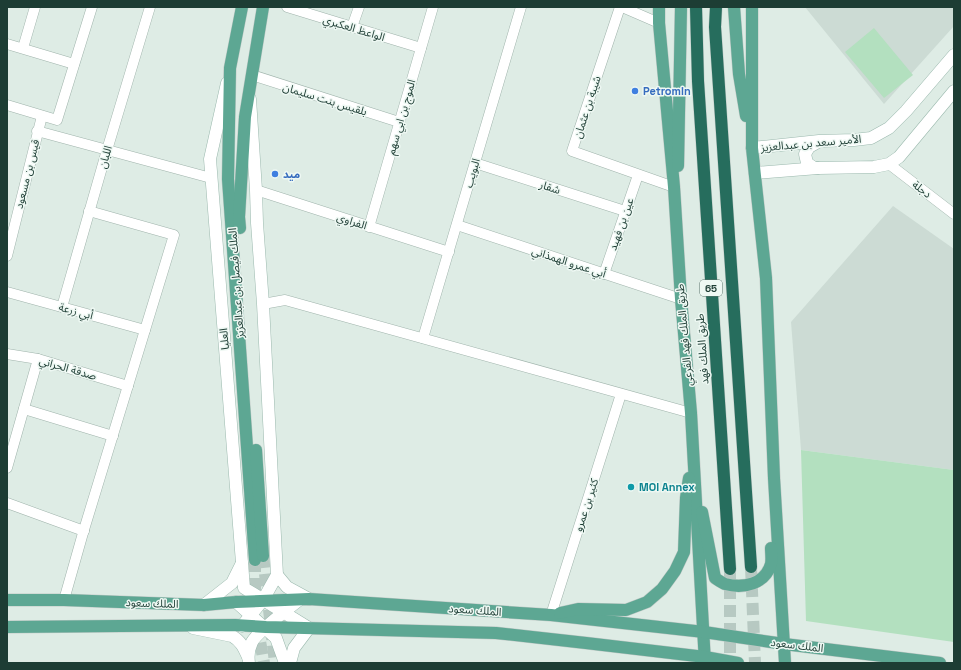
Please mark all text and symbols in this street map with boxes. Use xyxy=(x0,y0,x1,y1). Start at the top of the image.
street label: الواعظ العكبري xyxy=(321,12,387,47)
street label: شيبة بن عثمان xyxy=(570,73,604,140)
street label: الموج بن ابي سهم xyxy=(384,78,421,157)
street label: بلقيس بنت سليمان xyxy=(281,80,369,119)
place label: Petromin xyxy=(643,84,691,98)
marker: Petromin xyxy=(630,86,640,96)
street label: الأمير سعد بن عبدالعزيز xyxy=(759,132,862,155)
street label: قيس بن مسعود xyxy=(12,138,42,210)
street label: اللبان xyxy=(95,144,115,170)
street label: البويب xyxy=(461,157,483,189)
place label: ميد xyxy=(283,167,300,181)
marker: ميد xyxy=(270,169,280,179)
street label: شقار xyxy=(537,177,563,197)
street label: دجلة xyxy=(910,177,934,201)
street label: عين بن فهيد xyxy=(605,195,637,252)
street label: الفراوي xyxy=(334,210,369,235)
street label: الملك فيصل بن عبدالعزيز xyxy=(225,228,247,339)
street label: أبي عمرو الهمذاني xyxy=(529,243,608,283)
road number: 65 xyxy=(700,280,722,296)
street label: طريق الملك فهد الفرعي xyxy=(673,283,698,387)
street label: أبي زرعة xyxy=(57,300,95,325)
street label: طريق الملك فهد xyxy=(693,313,712,385)
street label: العليا xyxy=(216,328,232,350)
street label: صدقة الحراني xyxy=(37,353,98,385)
street label: كثير بن عمرو xyxy=(571,476,601,533)
place label: MOI Annex xyxy=(639,480,695,494)
marker: MOI Annex xyxy=(626,482,636,492)
street label: الملك سعود xyxy=(125,595,179,611)
street label: الملك سعود xyxy=(448,601,502,619)
street label: الملك سعود xyxy=(770,635,824,655)

